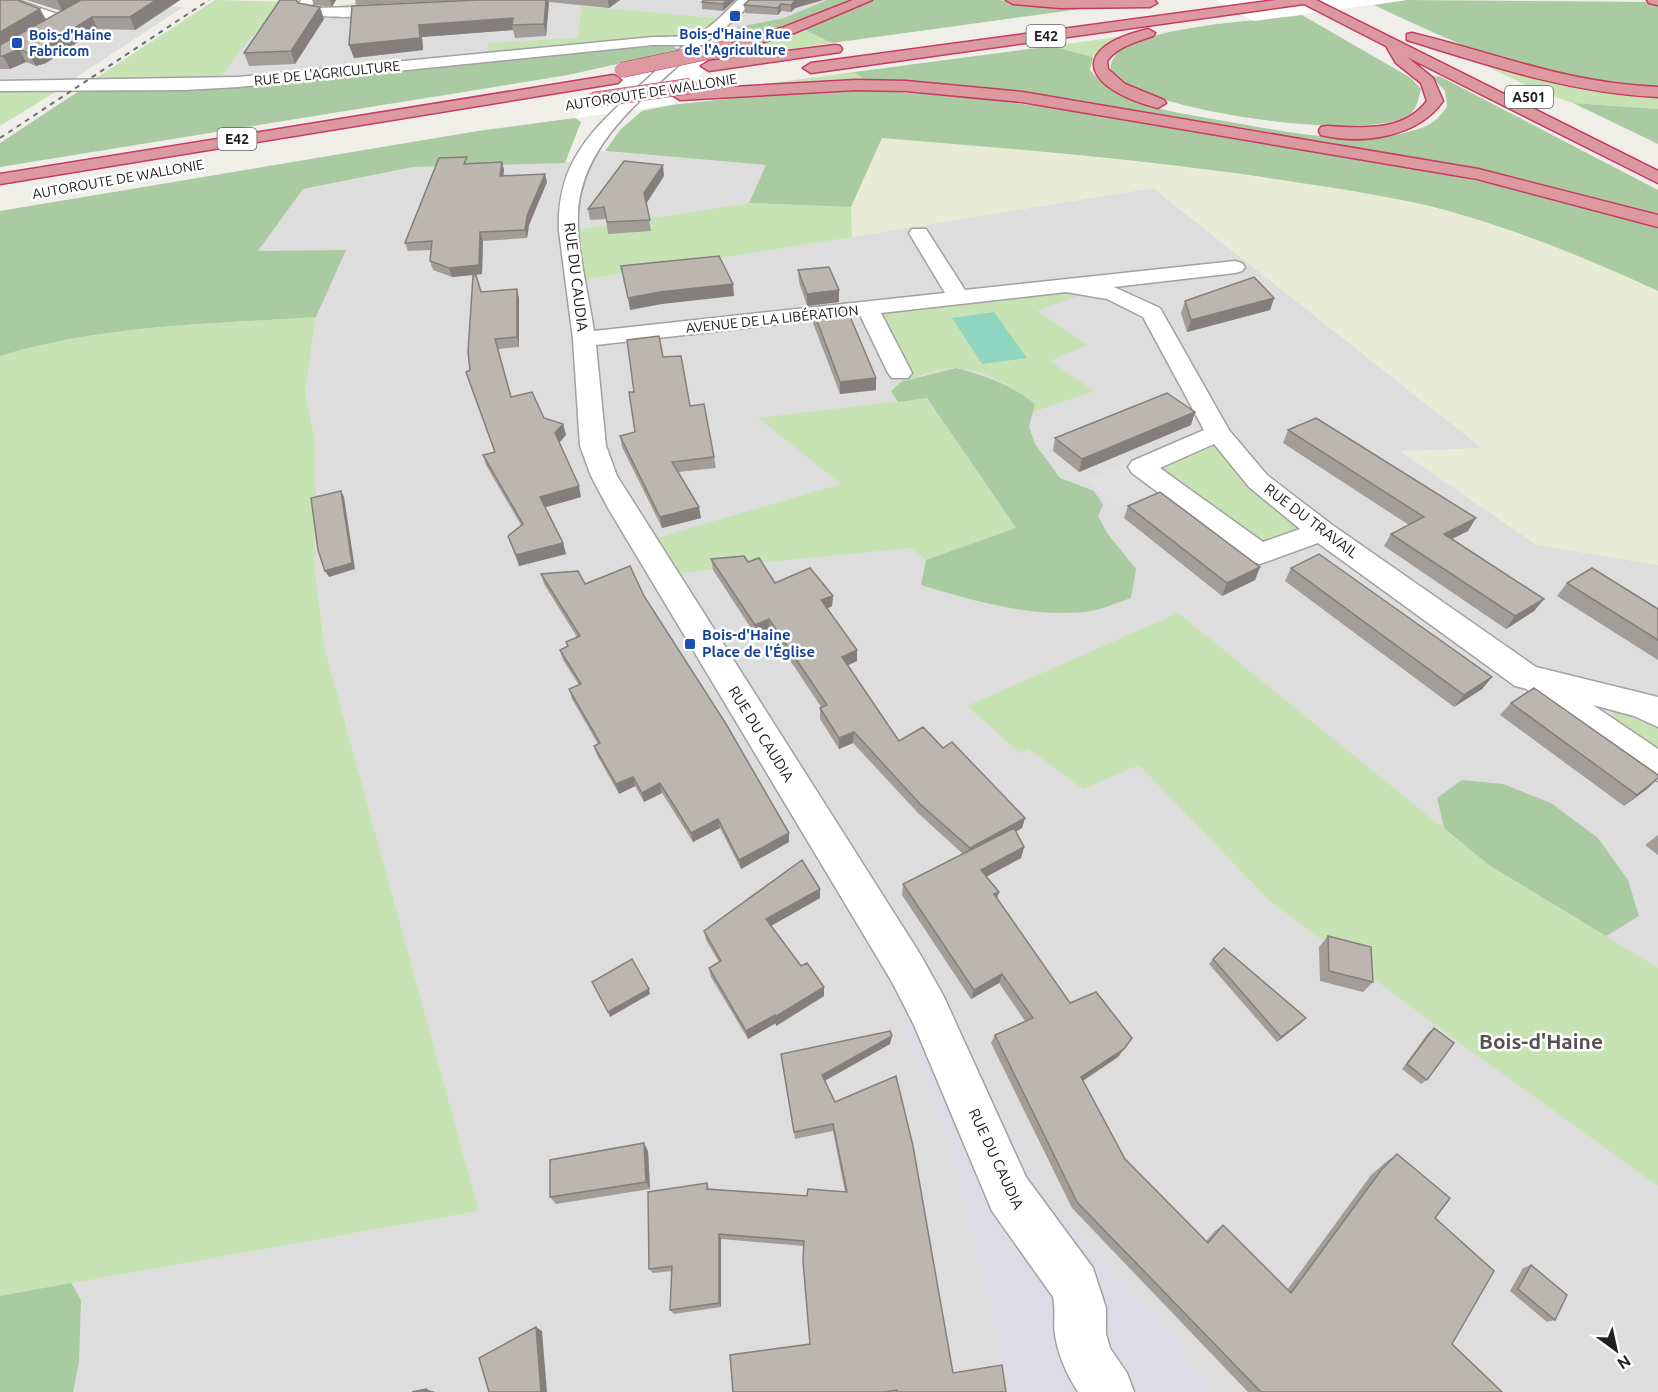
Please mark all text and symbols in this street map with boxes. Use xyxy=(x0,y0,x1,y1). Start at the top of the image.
marker: Bois-d'Haine Rue de l'Agriculture xyxy=(728,9,742,23)
road number: E42 xyxy=(1026,25,1066,47)
place label: Bois-d'Haine Rue de l'Agriculture xyxy=(679,26,791,58)
place label: Bois-d'Haine Fabricom xyxy=(29,27,112,59)
marker: Bois-d'Haine Fabricom xyxy=(10,36,24,50)
street label: RUE DE L'AGRICULTURE xyxy=(253,57,401,89)
street label: AUTOROUTE DE WALLONIE xyxy=(564,70,738,114)
road number: A501 xyxy=(1505,86,1553,108)
road number: E42 xyxy=(218,128,256,150)
street label: AUTOROUTE DE WALLONIE xyxy=(31,156,205,202)
street label: RUE DU CAUDIA xyxy=(561,222,592,333)
street label: AVENUE DE LA LIBÉRATION xyxy=(685,301,859,336)
street label: RUE DU TRAVAIL xyxy=(1261,480,1362,562)
place label: Bois-d'Haine Place de l'Église xyxy=(702,626,815,660)
marker: Bois-d'Haine Place de l'Église xyxy=(683,637,697,651)
street label: RUE DU CAUDIA xyxy=(725,683,798,785)
district label: Bois-d'Haine xyxy=(1479,1029,1603,1053)
street label: RUE DU CAUDIA xyxy=(966,1106,1027,1212)
north arrow xyxy=(1586,1320,1646,1380)
text: N xyxy=(1614,1352,1634,1373)

